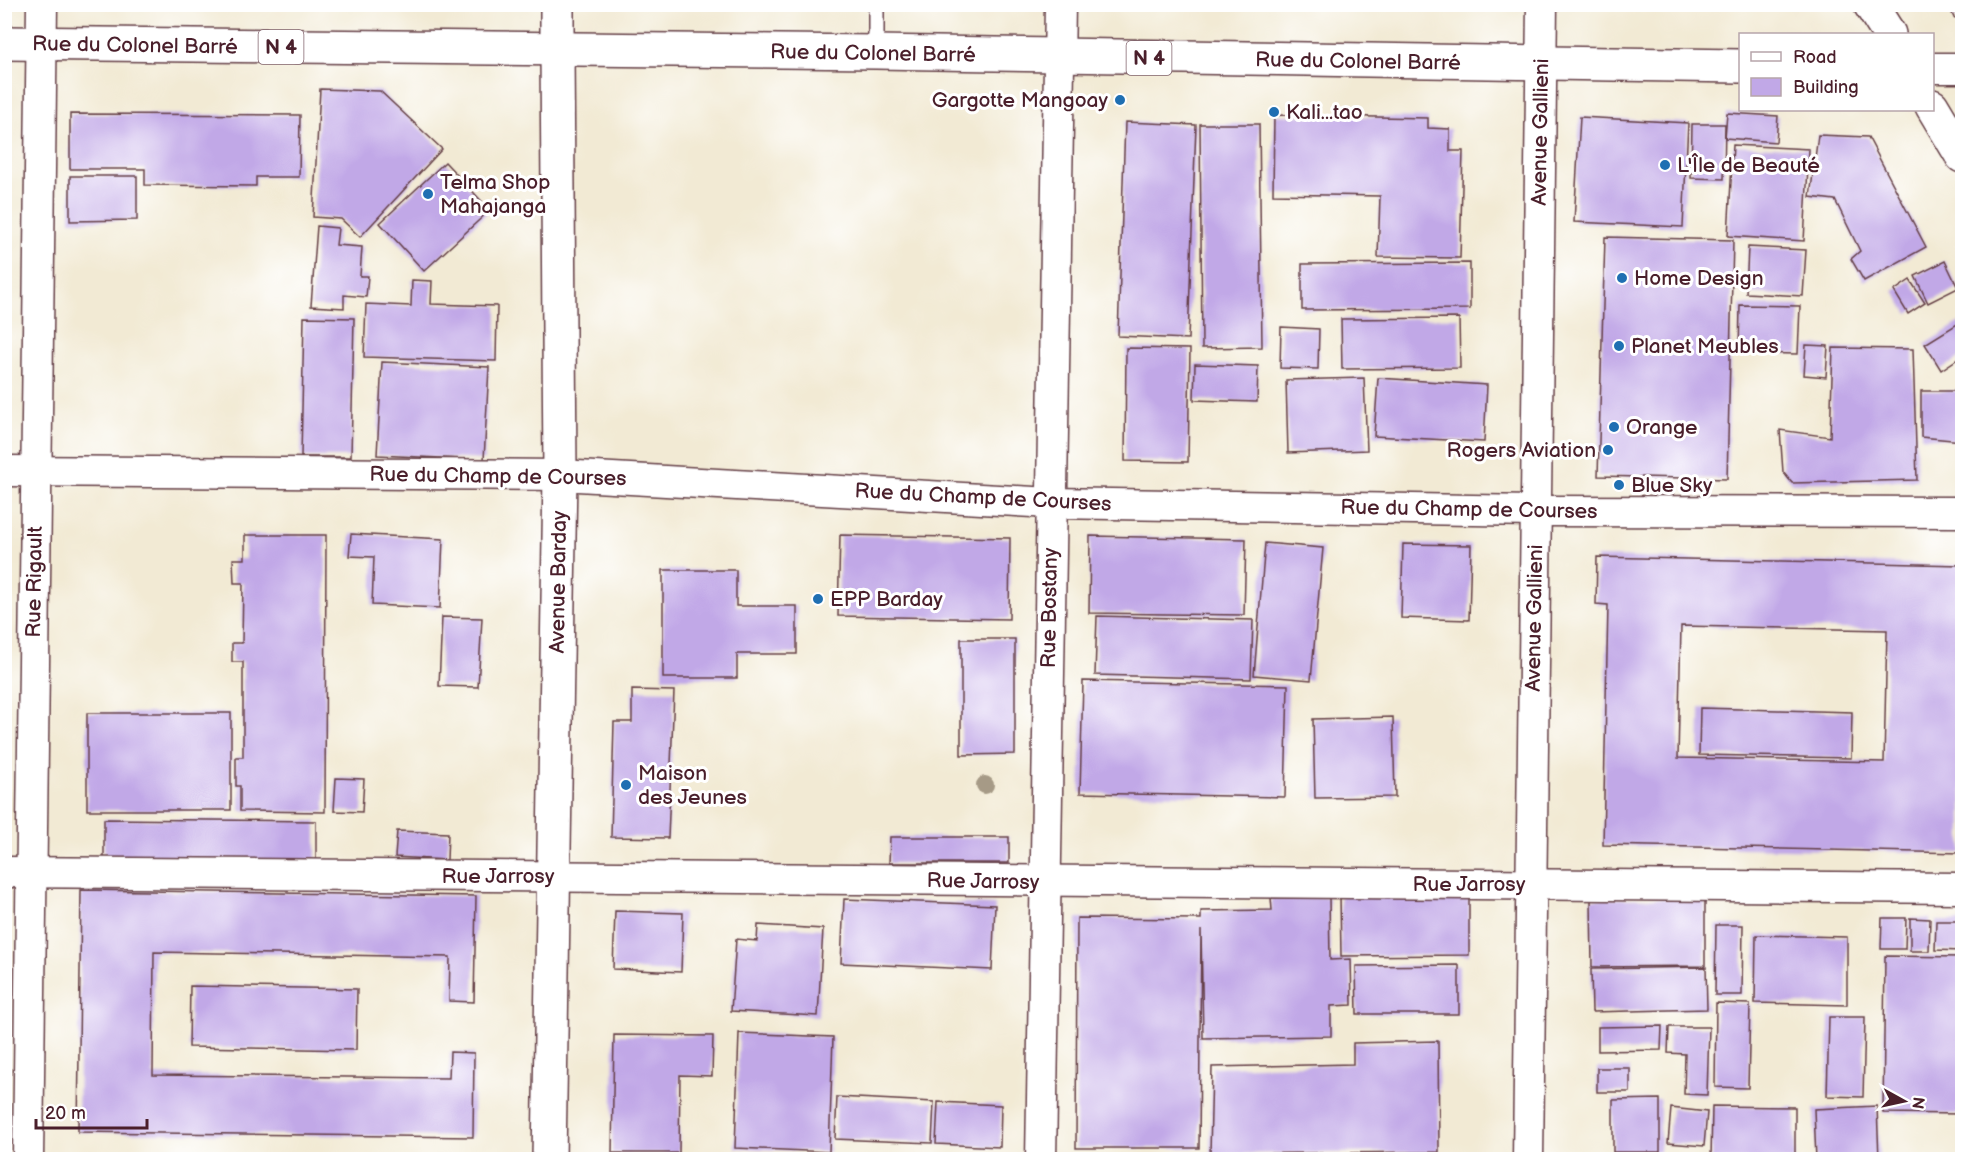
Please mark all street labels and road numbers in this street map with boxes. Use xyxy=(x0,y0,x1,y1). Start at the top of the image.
road number: N 4 xyxy=(258,30,304,64)
street label: Rue du Colonel Barré xyxy=(32,31,238,60)
street label: Rue du Colonel Barré xyxy=(770,39,976,68)
road number: N 4 xyxy=(1126,41,1172,75)
street label: Rue du Colonel Barré xyxy=(1255,47,1461,76)
street label: Avenue Gallieni xyxy=(1527,58,1554,206)
street label: Rue du Champ de Courses xyxy=(369,462,627,491)
street label: Rue du Champ de Courses xyxy=(854,478,1112,517)
street label: Rue du Champ de Courses xyxy=(1340,495,1598,524)
street label: Avenue Barday xyxy=(545,510,572,654)
street label: Rue Rigault xyxy=(21,526,48,638)
street label: Avenue Gallieni xyxy=(1521,544,1548,692)
street label: Rue Bostany xyxy=(1036,547,1063,668)
street label: Rue Jarrosy xyxy=(442,864,555,889)
street label: Rue Jarrosy xyxy=(926,868,1040,895)
street label: Rue Jarrosy xyxy=(1413,872,1526,897)

